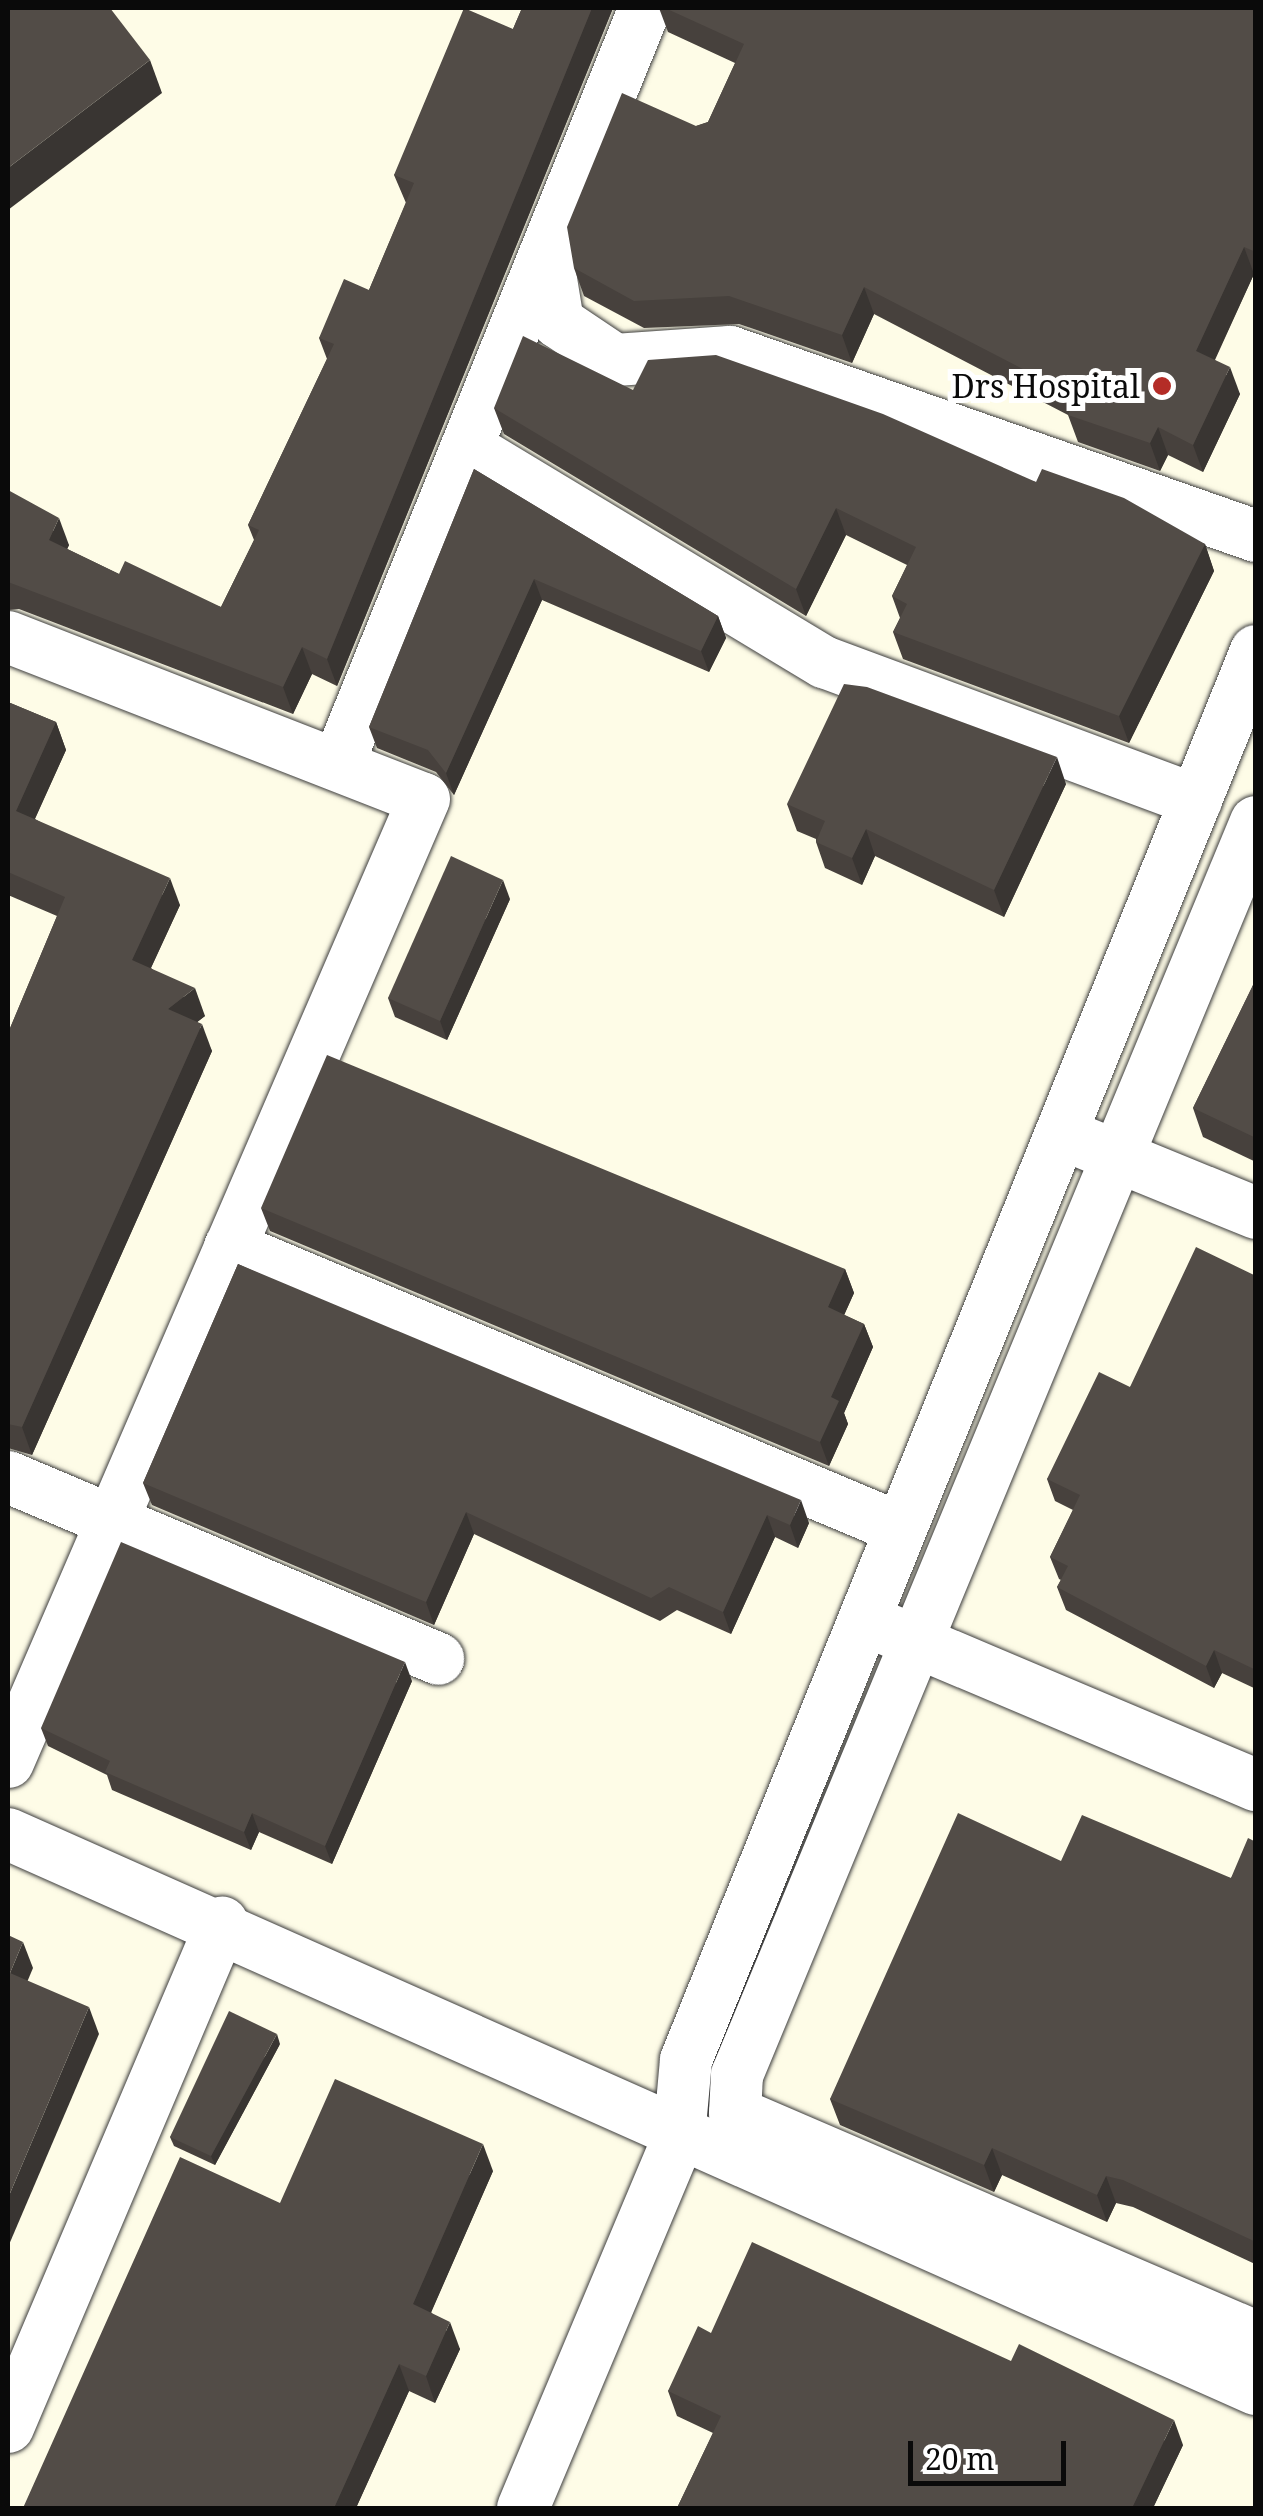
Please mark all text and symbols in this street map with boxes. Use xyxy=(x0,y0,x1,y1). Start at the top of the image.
place label: Drs Hospital xyxy=(952,367,1140,405)
marker: Drs Hospital xyxy=(1149,373,1175,399)
scale bar xyxy=(913,2421,1070,2483)
text: 20 m xyxy=(925,2438,995,2479)

